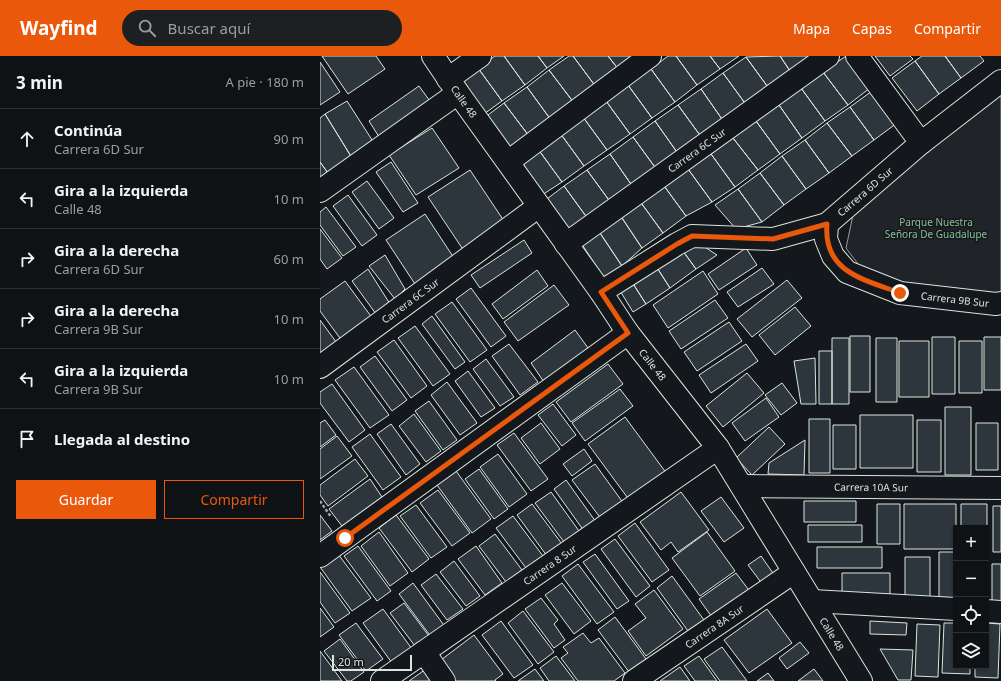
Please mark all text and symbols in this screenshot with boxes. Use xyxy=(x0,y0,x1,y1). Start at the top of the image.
search box xyxy=(122,10,402,46)
text: Wayfind xyxy=(20,15,98,41)
icon: search xyxy=(136,17,158,39)
text: Buscar aquí xyxy=(168,18,250,38)
text: Mapa xyxy=(793,19,830,38)
text: Capas xyxy=(852,19,892,38)
text: Compartir xyxy=(914,19,981,38)
text: 3 min xyxy=(16,71,63,94)
text: A pie · 180 m xyxy=(226,73,304,91)
street label: Calle 48 xyxy=(448,82,481,121)
text: Continúa xyxy=(54,120,122,140)
street label: Carrera 6C Sur xyxy=(665,125,729,176)
icon: ahead xyxy=(16,128,38,150)
text: 90 m xyxy=(274,130,304,148)
text: Carrera 6D Sur xyxy=(54,140,144,158)
street label: Carrera 6D Sur xyxy=(834,163,896,219)
text: Gira a la izquierda xyxy=(54,180,188,200)
icon: left xyxy=(16,188,38,210)
text: 10 m xyxy=(274,190,304,208)
text: Calle 48 xyxy=(54,200,102,218)
park label: Parque Nuestra Señora De Guadalupe xyxy=(885,215,988,241)
text: Gira a la derecha xyxy=(54,240,179,260)
icon: right xyxy=(16,248,38,270)
text: 60 m xyxy=(274,250,304,268)
text: Carrera 6D Sur xyxy=(54,260,144,278)
street label: Carrera 6C Sur xyxy=(379,275,442,327)
route end xyxy=(891,284,909,302)
street label: Carrera 9B Sur xyxy=(920,288,990,310)
text: Gira a la derecha xyxy=(54,300,179,320)
icon: right xyxy=(16,308,38,330)
text: 10 m xyxy=(274,310,304,328)
text: Carrera 9B Sur xyxy=(54,320,143,338)
street label: Calle 48 xyxy=(636,346,670,384)
text: Gira a la izquierda xyxy=(54,360,188,380)
icon: left xyxy=(16,368,38,390)
text: 10 m xyxy=(274,370,304,388)
text: Carrera 9B Sur xyxy=(54,380,143,398)
icon: arrive xyxy=(16,428,38,450)
text: Llegada al destino xyxy=(54,429,190,449)
button: Guardar xyxy=(16,480,156,519)
button: Compartir xyxy=(164,480,304,519)
street label: Carrera 10A Sur xyxy=(834,480,908,494)
map controls xyxy=(953,525,989,669)
button: + xyxy=(953,525,989,561)
route start xyxy=(336,529,354,547)
street label: Carrera 8 Sur xyxy=(520,541,579,588)
button: − xyxy=(953,561,989,597)
button: locate xyxy=(953,597,989,633)
street label: Carrera 8A Sur xyxy=(682,601,746,651)
street label: Calle 48 xyxy=(817,615,848,654)
button: layers xyxy=(953,633,989,669)
scale bar xyxy=(332,653,412,672)
text: 20 m xyxy=(338,654,364,669)

